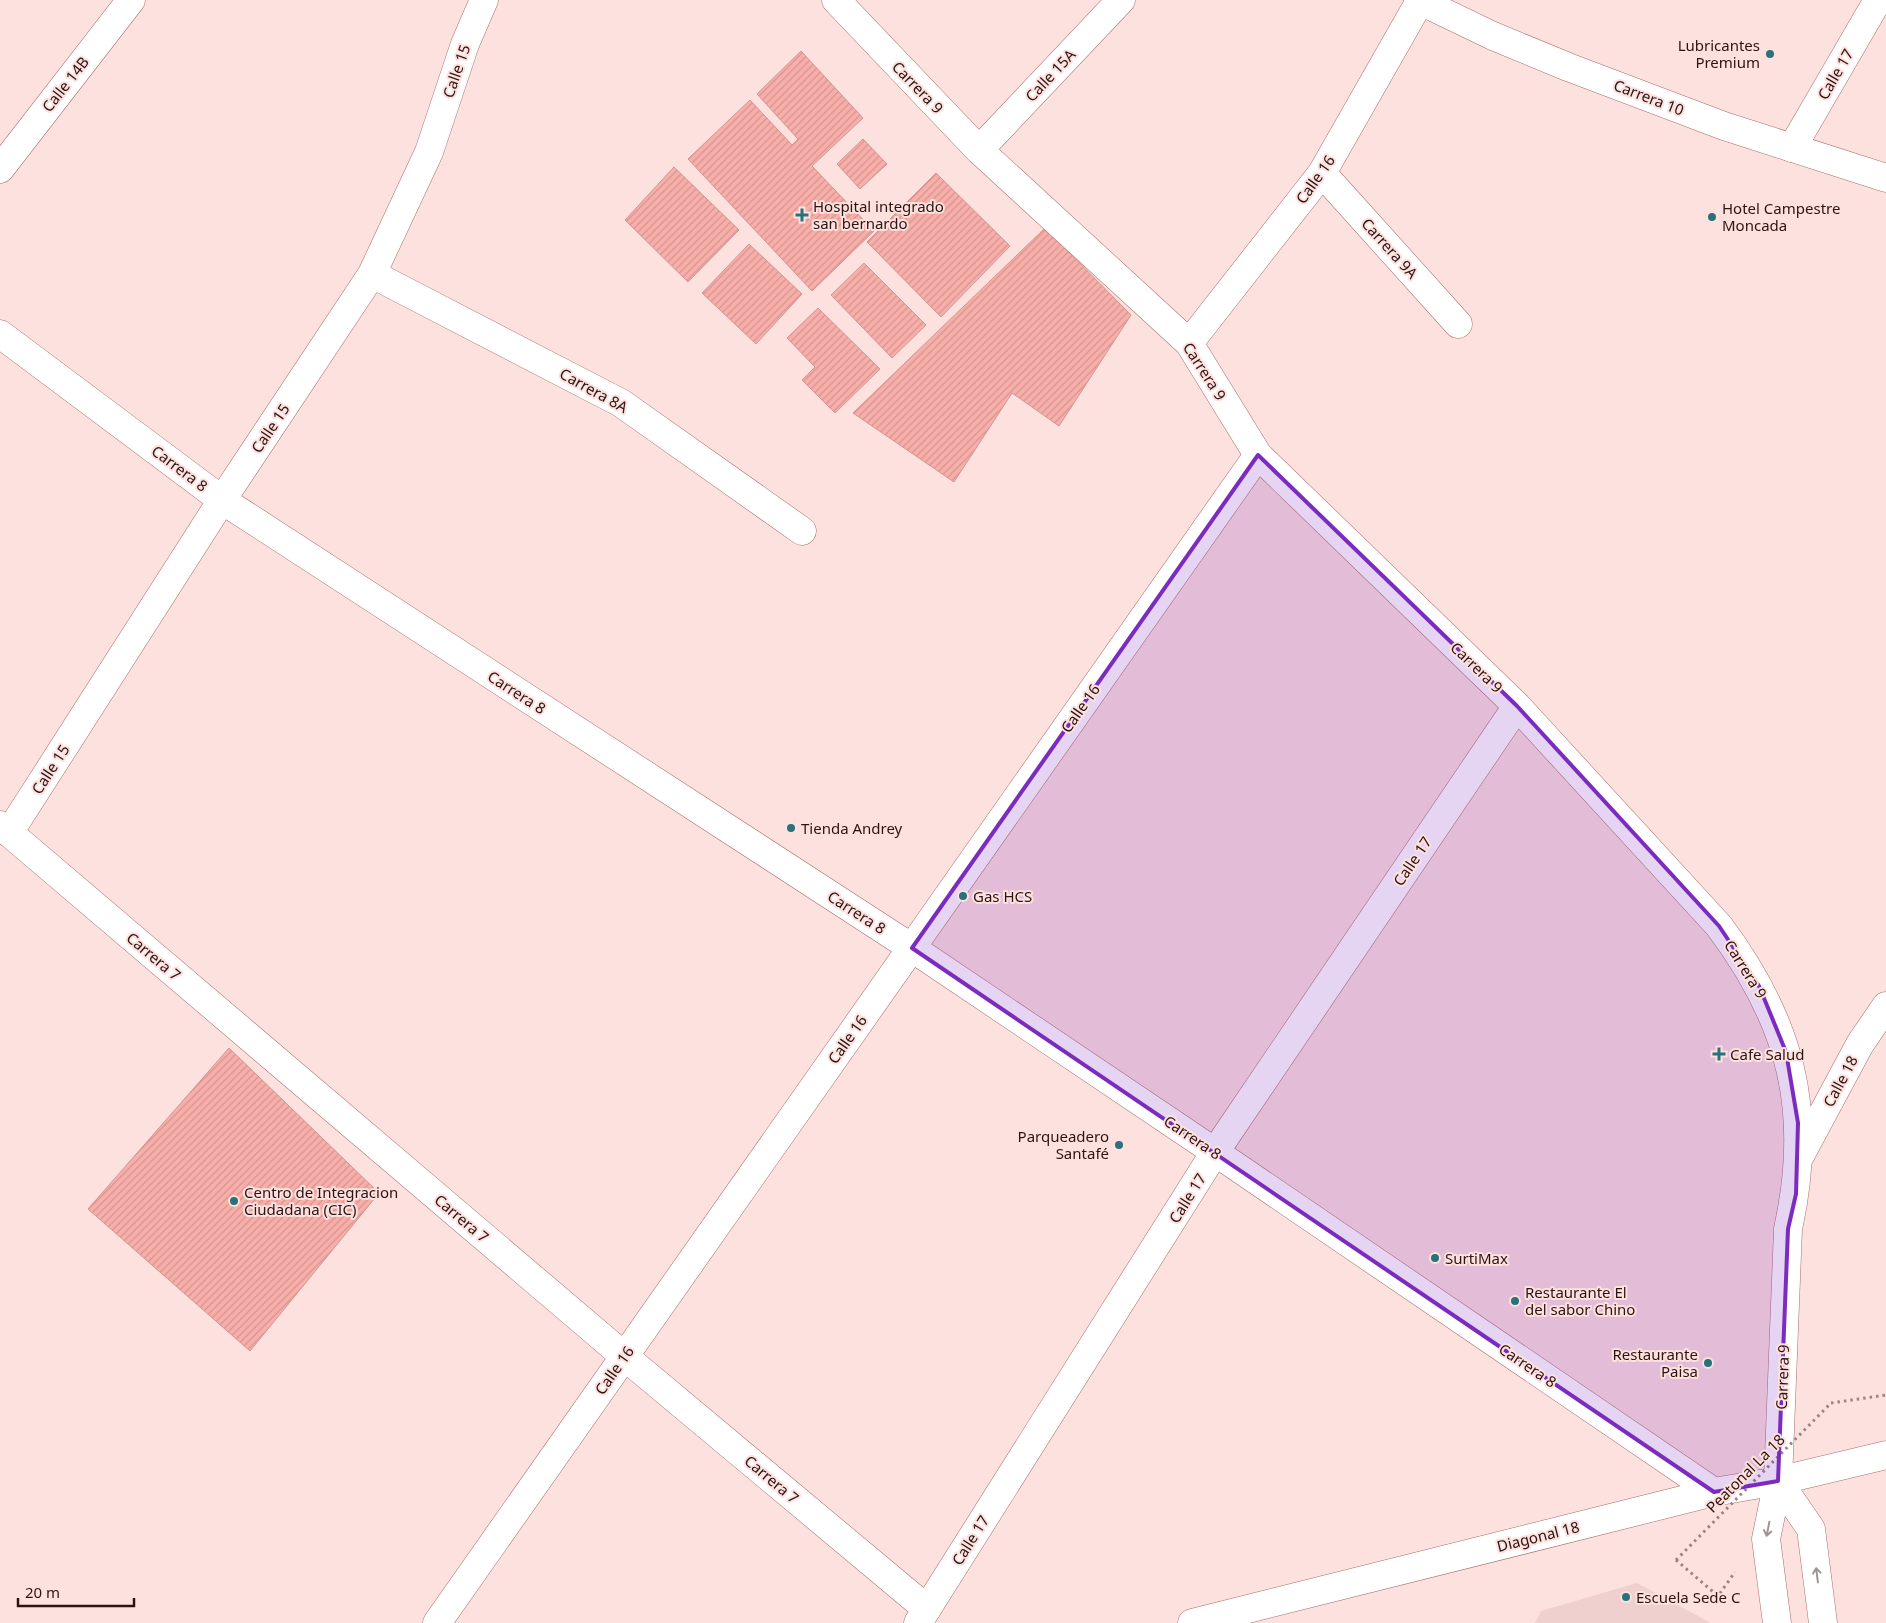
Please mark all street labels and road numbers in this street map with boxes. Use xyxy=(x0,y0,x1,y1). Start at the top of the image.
street label: Calle 15 xyxy=(438,42,474,100)
street label: Calle 15A xyxy=(1021,44,1080,105)
street label: Calle 17 xyxy=(1813,45,1857,103)
street label: Calle 14B xyxy=(37,52,93,116)
street label: Carrera 9 xyxy=(888,57,948,117)
street label: Carrera 10 xyxy=(1611,74,1687,120)
street label: Calle 16 xyxy=(1291,151,1339,207)
street label: Carrera 9A xyxy=(1358,214,1423,283)
street label: Carrera 9 xyxy=(1179,338,1231,404)
street label: Carrera 8A xyxy=(556,363,632,417)
street label: Calle 15 xyxy=(246,400,294,456)
street label: Carrera 8 xyxy=(148,440,212,496)
street label: Carrera 9 xyxy=(1447,637,1507,697)
street label: Carrera 8 xyxy=(484,666,550,718)
street label: Calle 16 xyxy=(1056,680,1104,736)
street label: Calle 15 xyxy=(27,740,73,798)
street label: Calle 17 xyxy=(1388,833,1436,889)
street label: Carrera 8 xyxy=(824,886,890,938)
street label: Carrera 7 xyxy=(123,927,185,985)
street label: Carrera 9 xyxy=(1720,936,1772,1002)
street label: Calle 16 xyxy=(823,1011,871,1067)
street label: Calle 18 xyxy=(1818,1052,1862,1110)
street label: Carrera 8 xyxy=(1160,1110,1226,1164)
street label: Calle 17 xyxy=(1164,1169,1210,1227)
street label: Carrera 7 xyxy=(431,1189,493,1247)
street label: Carrera 8 xyxy=(1495,1338,1561,1392)
street label: Calle 16 xyxy=(590,1342,638,1398)
street label: Carrera 9 xyxy=(1771,1344,1793,1410)
street label: Peatonal La 18 xyxy=(1701,1429,1789,1517)
street label: Carrera 7 xyxy=(741,1450,803,1508)
street label: Calle 17 xyxy=(947,1511,993,1569)
street label: Diagonal 18 xyxy=(1495,1516,1581,1556)

